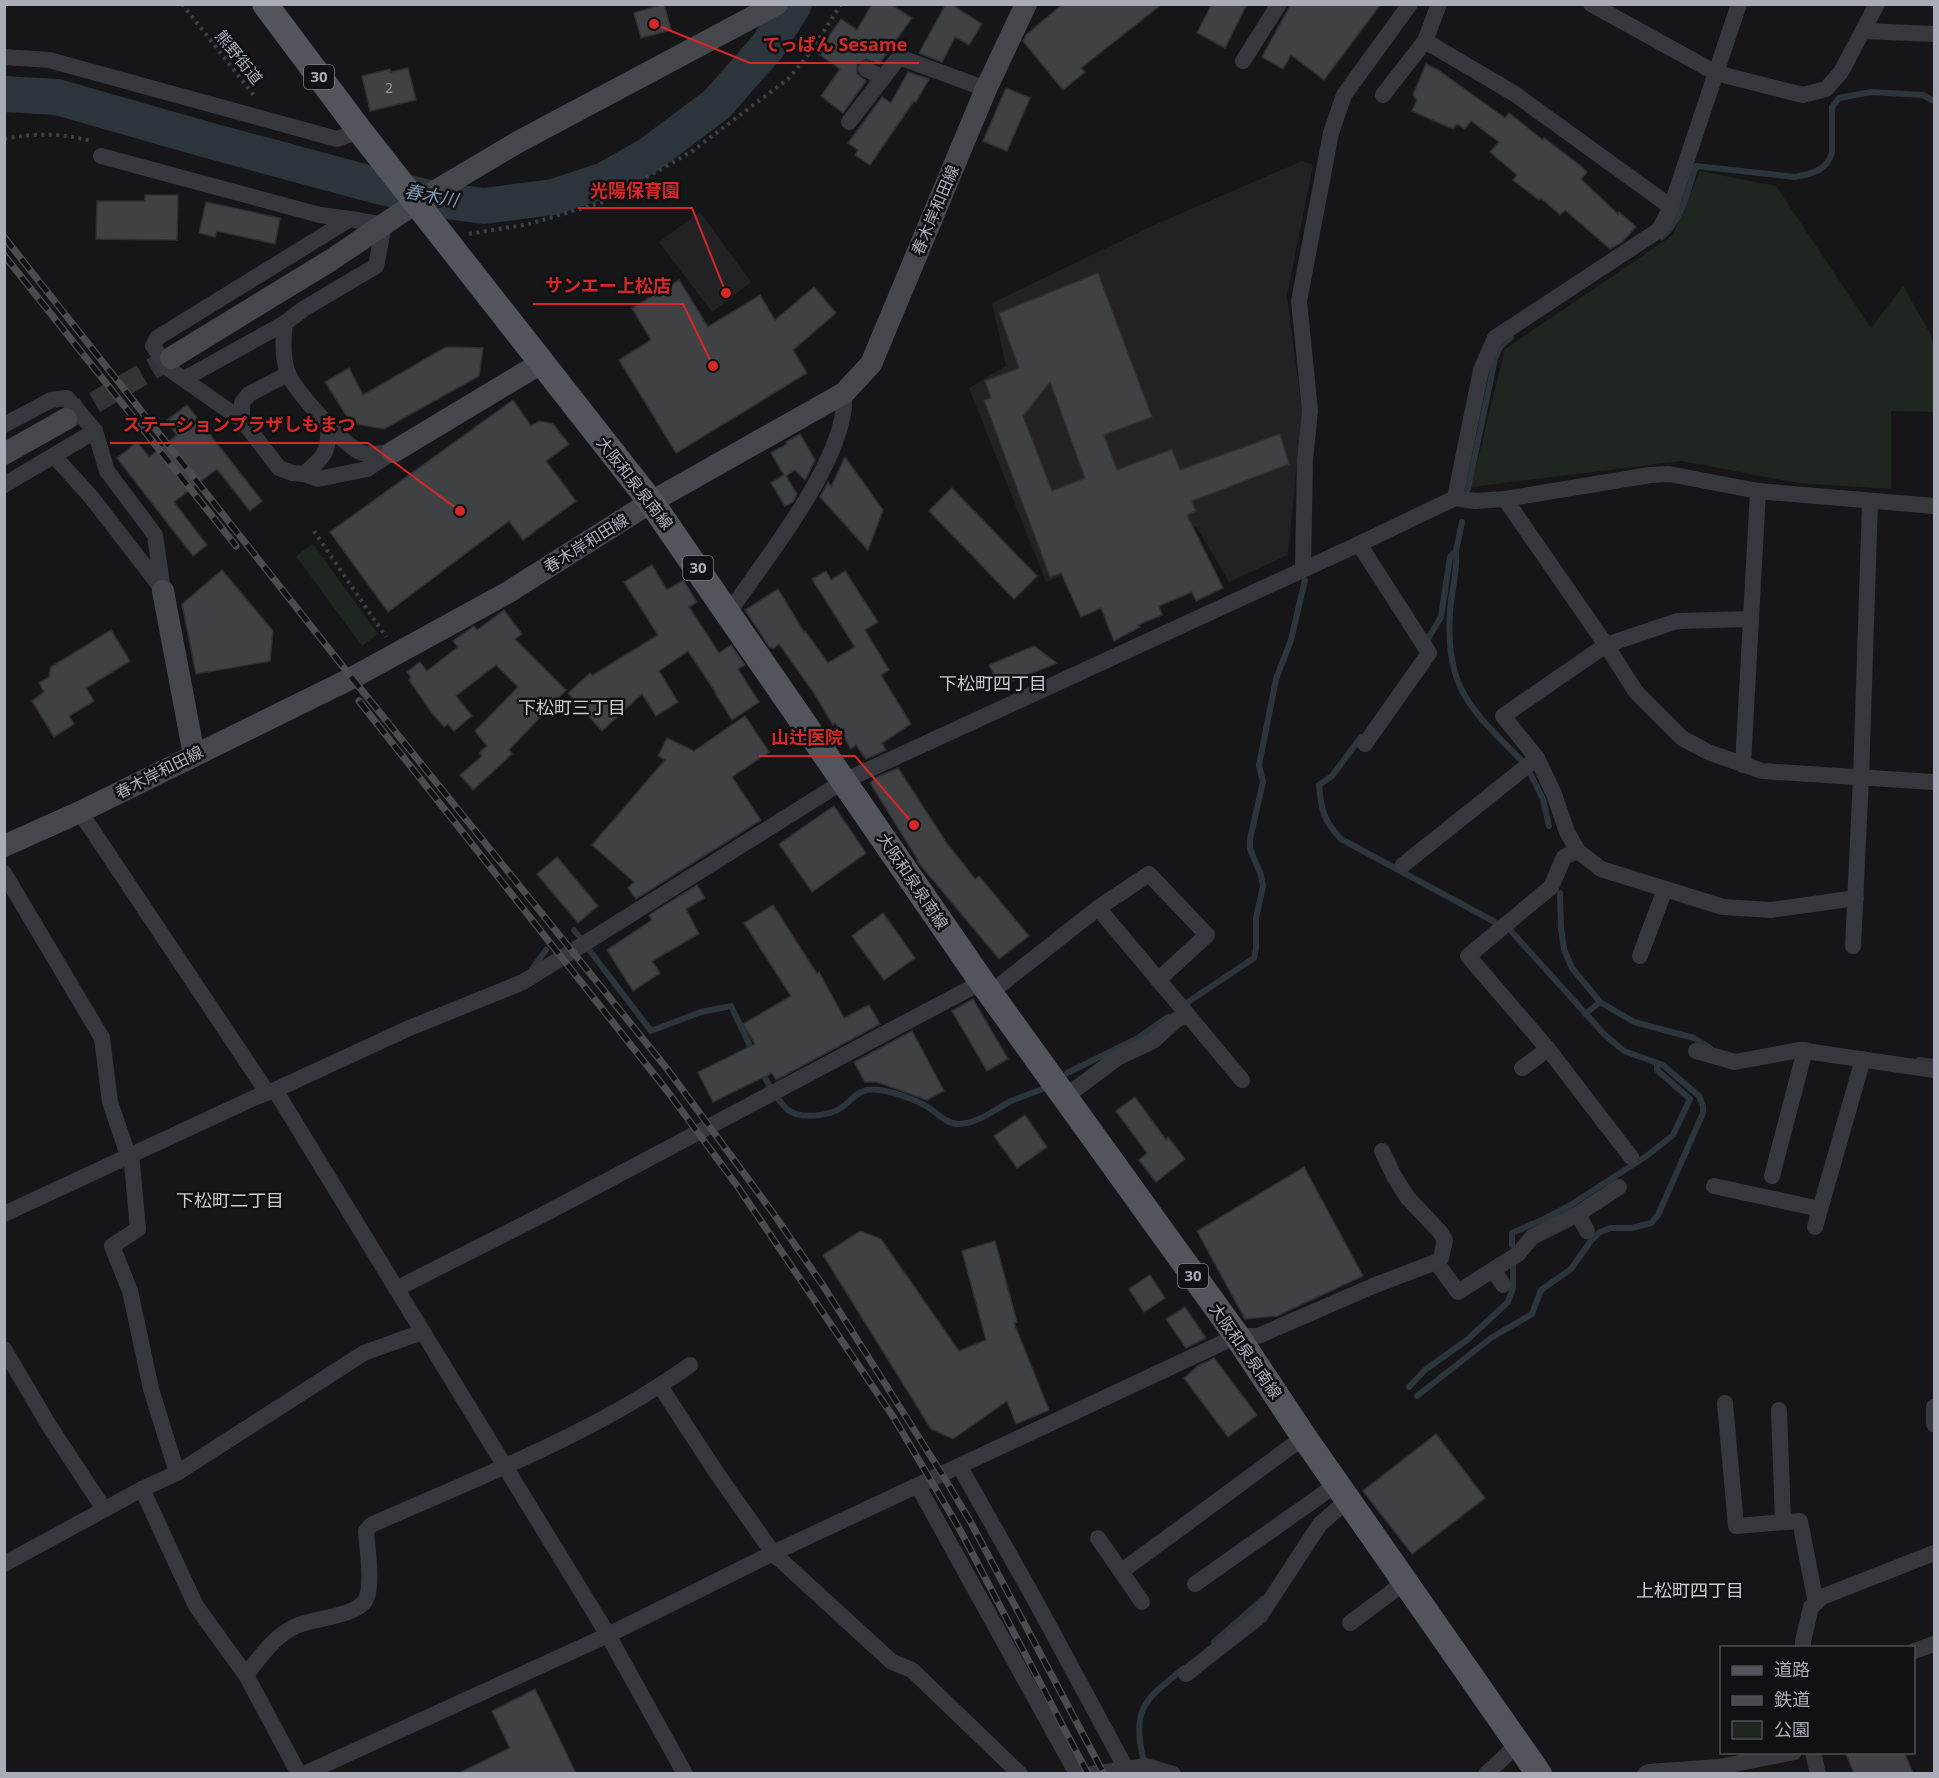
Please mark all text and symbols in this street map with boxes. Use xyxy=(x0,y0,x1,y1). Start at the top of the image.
street label: 熊野街道 xyxy=(210,25,268,89)
callout: てっぱん Sesame xyxy=(750,27,919,63)
text: てっぱん Sesame xyxy=(763,32,907,56)
road number: 30 xyxy=(304,65,334,89)
house number: 2 xyxy=(385,78,393,97)
street label: 春木岸和田線 xyxy=(906,162,964,258)
callout: 光陽保育園 xyxy=(578,172,692,208)
water label: 春木川 xyxy=(402,178,462,212)
text: 光陽保育園 xyxy=(590,178,680,202)
callout: サンエー上松店 xyxy=(533,268,683,304)
text: サンエー上松店 xyxy=(545,273,671,297)
callout: ステーションプラザしもまつ xyxy=(110,407,368,443)
text: ステーションプラザしもまつ xyxy=(122,412,356,436)
street label: 大阪和泉泉南線 xyxy=(592,432,678,534)
street label: 春木岸和田線 xyxy=(539,508,633,578)
road number: 30 xyxy=(683,556,713,580)
district label: 下松町四丁目 xyxy=(939,671,1047,695)
district label: 下松町三丁目 xyxy=(518,695,626,719)
callout: 山辻医院 xyxy=(759,720,855,756)
text: 山辻医院 xyxy=(771,725,843,749)
street label: 春木岸和田線 xyxy=(111,740,207,804)
street label: 大阪和泉泉南線 xyxy=(873,828,953,934)
district label: 下松町二丁目 xyxy=(176,1188,284,1212)
road number: 30 xyxy=(1178,1264,1208,1288)
street label: 大阪和泉泉南線 xyxy=(1205,1299,1287,1403)
district label: 上松町四丁目 xyxy=(1636,1578,1744,1602)
legend xyxy=(1720,1646,1915,1754)
text: 道路 xyxy=(1774,1657,1810,1681)
text: 鉄道 xyxy=(1774,1687,1810,1711)
text: 公園 xyxy=(1774,1717,1810,1741)

